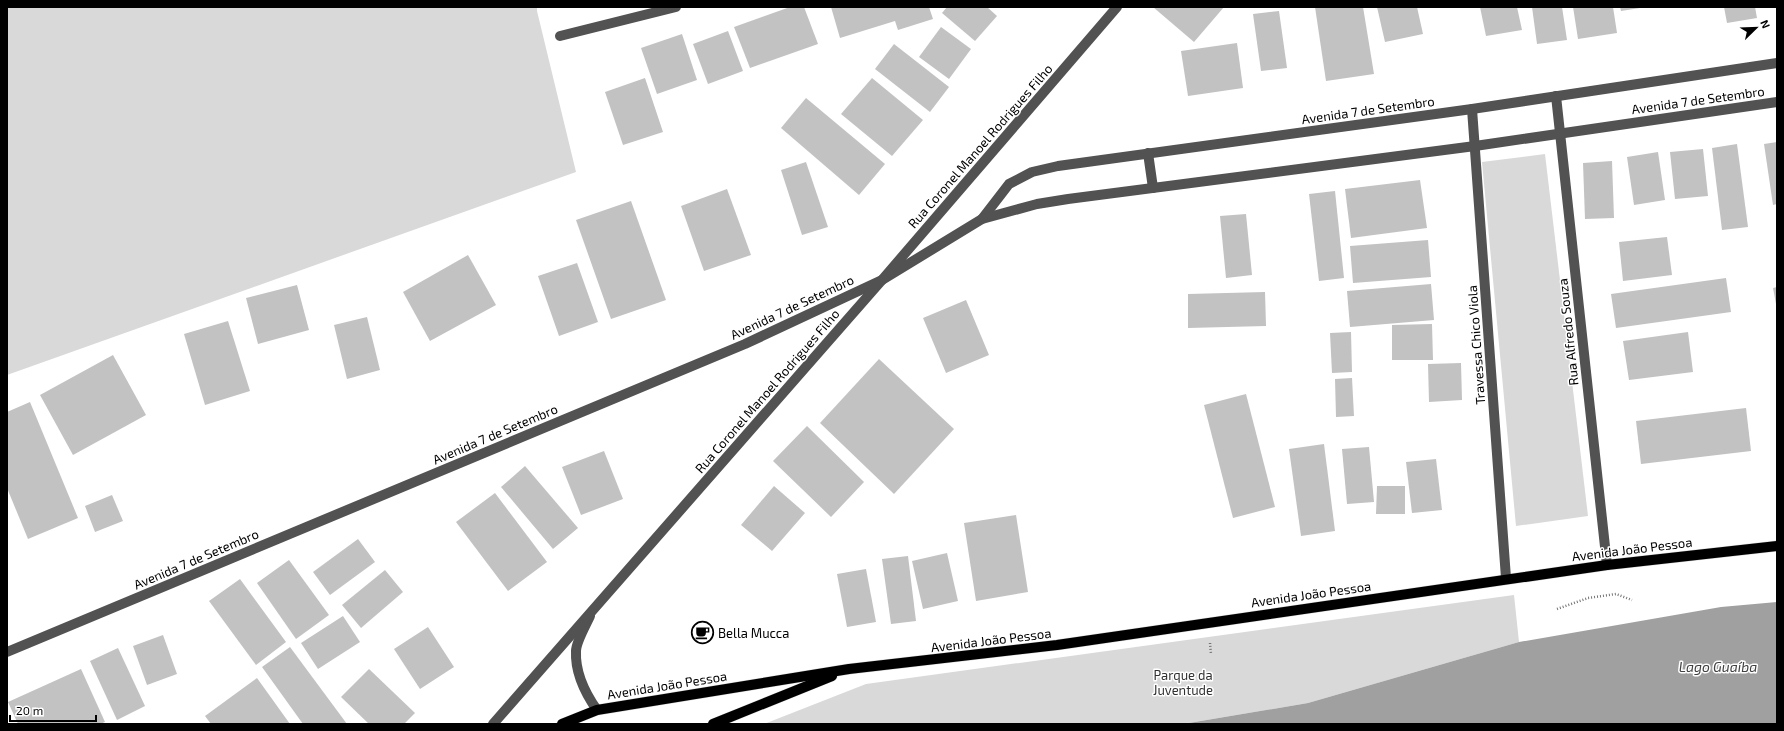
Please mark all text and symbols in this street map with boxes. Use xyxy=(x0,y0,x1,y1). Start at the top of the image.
north arrow xyxy=(1736,8,1776,48)
text: N xyxy=(1758,18,1773,30)
street label: Rua Coronel Manoel Rodrigues Filho xyxy=(904,61,1056,231)
street label: Avenida 7 de Setembro xyxy=(1630,83,1766,117)
street label: Avenida 7 de Setembro xyxy=(1300,93,1436,127)
street label: Avenida 7 de Setembro xyxy=(728,271,856,343)
street label: Rua Alfredo Souza xyxy=(1554,278,1582,386)
street label: Travessa Chico Viola xyxy=(1464,285,1488,405)
street label: Rua Coronel Manoel Rodrigues Filho xyxy=(691,306,843,476)
street label: Avenida 7 de Setembro xyxy=(430,400,560,468)
street label: Avenida 7 de Setembro xyxy=(131,525,261,593)
street label: Avenida João Pessoa xyxy=(1571,534,1693,564)
street label: Avenida João Pessoa xyxy=(1250,578,1372,610)
cafe icon: Bella Mucca xyxy=(690,620,716,646)
place label: Bella Mucca xyxy=(718,625,789,641)
street label: Avenida João Pessoa xyxy=(930,625,1052,655)
water label: Lago Guaíba xyxy=(1679,658,1757,675)
park label: Parque da Juventude xyxy=(1153,667,1213,698)
street label: Avenida João Pessoa xyxy=(606,668,728,702)
scale bar xyxy=(10,697,96,723)
text: 20 m xyxy=(16,703,43,717)

